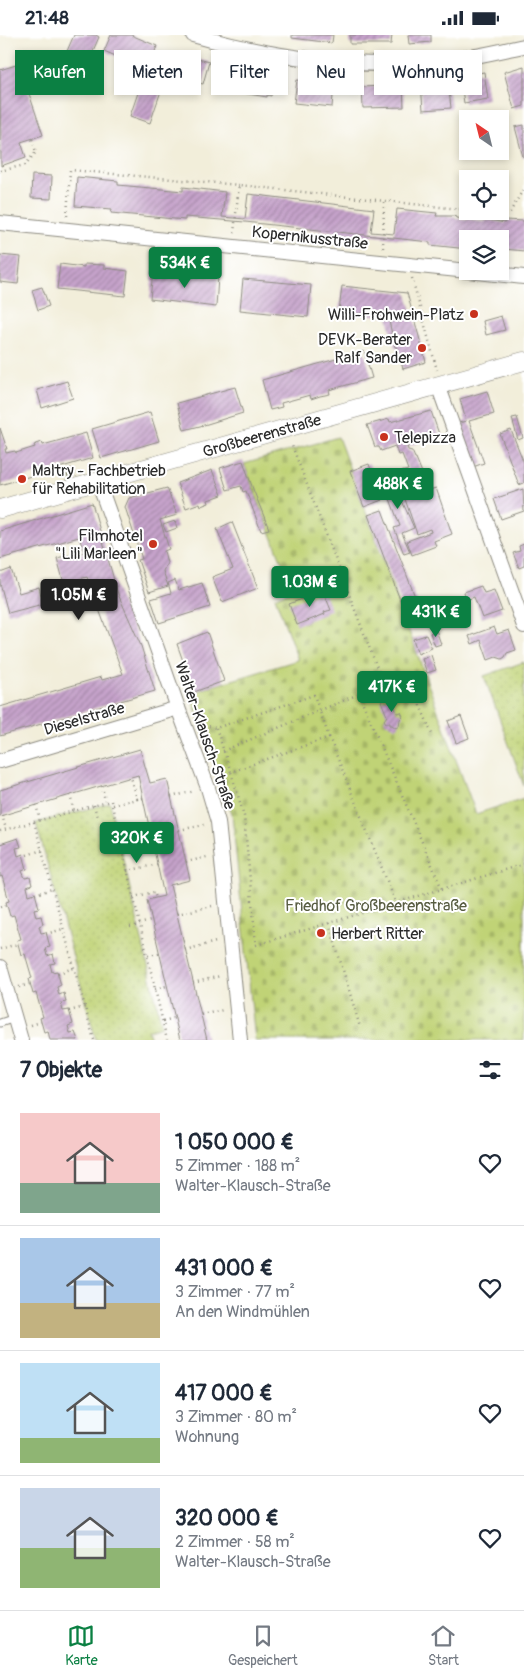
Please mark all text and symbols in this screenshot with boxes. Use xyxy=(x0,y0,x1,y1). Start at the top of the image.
text: 21:48 xyxy=(25,6,69,30)
chip: Kaufen xyxy=(15,50,104,95)
chip: Mieten xyxy=(114,50,201,95)
chip: Filter xyxy=(211,50,288,95)
chip: Neu xyxy=(298,50,364,95)
chip: Wohnung xyxy=(374,50,482,95)
north arrow xyxy=(459,110,509,160)
map controls xyxy=(459,110,509,280)
button: locate xyxy=(459,170,509,220)
street label: Kopernikusstraße xyxy=(251,222,369,254)
button: layers xyxy=(459,230,509,280)
pin: 534K € xyxy=(144,247,226,289)
text: 534K € xyxy=(160,253,210,273)
place label: Willi-Frohwein-Platz xyxy=(328,305,464,325)
marker: Willi-Frohwein-Platz xyxy=(468,308,480,320)
place label: DEVK-Berater Ralf Sander xyxy=(318,330,412,368)
marker: DEVK-Berater Ralf Sander xyxy=(416,342,428,354)
street label: Großbeerenstraße xyxy=(201,410,324,462)
place label: Telepizza xyxy=(394,428,456,448)
marker: Telepizza xyxy=(378,431,390,443)
place label: Maltry - Fachbetrieb für Rehabilitation xyxy=(32,461,166,499)
pin: 488K € xyxy=(357,467,439,510)
marker: Maltry - Fachbetrieb für Rehabilitation xyxy=(16,473,28,485)
text: 488K € xyxy=(373,474,423,494)
place label: Filmhotel "Lili Marleen" xyxy=(55,526,143,564)
marker: Filmhotel "Lili Marleen" xyxy=(147,538,159,550)
pin: 1.03M € xyxy=(264,565,356,608)
text: 1.03M € xyxy=(282,572,338,592)
pin: 1.05M € xyxy=(33,579,125,621)
text: 1.05M € xyxy=(52,585,106,605)
pin: 431K € xyxy=(395,595,477,638)
text: 431K € xyxy=(412,602,460,622)
street label: Walter-Klausch-Straße xyxy=(170,659,240,812)
pin: 417K € xyxy=(351,671,433,713)
text: 417K € xyxy=(368,677,416,697)
street label: Dieselstraße xyxy=(42,698,127,740)
pin: 320K € xyxy=(96,821,178,864)
text: 320K € xyxy=(111,828,163,848)
park label: Friedhof Großbeerenstraße xyxy=(285,896,467,916)
place label: Herbert Ritter xyxy=(331,924,424,944)
marker: Herbert Ritter xyxy=(315,927,327,939)
icon: filters xyxy=(476,1056,504,1084)
text: 7 Objekte xyxy=(20,1057,102,1084)
text: 1 050 000 € xyxy=(175,1129,294,1156)
icon: home xyxy=(60,1133,120,1193)
icon: heart xyxy=(476,1149,504,1177)
text: 5 Zimmer · 188 m² xyxy=(175,1156,300,1176)
text: Walter-Klausch-Straße xyxy=(175,1176,331,1196)
text: 431 000 € xyxy=(175,1255,273,1282)
icon: home xyxy=(60,1258,120,1318)
icon: heart xyxy=(476,1274,504,1302)
text: 3 Zimmer · 77 m² xyxy=(175,1282,295,1302)
text: An den Windmühlen xyxy=(175,1302,310,1322)
text: 417 000 € xyxy=(175,1380,273,1407)
icon: home xyxy=(60,1383,120,1443)
icon: heart xyxy=(476,1399,504,1427)
text: 3 Zimmer · 80 m² xyxy=(175,1407,297,1427)
text: Wohnung xyxy=(175,1427,239,1447)
text: 320 000 € xyxy=(175,1505,279,1532)
icon: home xyxy=(60,1508,120,1568)
icon: heart xyxy=(476,1524,504,1552)
text: 2 Zimmer · 58 m² xyxy=(175,1532,295,1552)
text: Walter-Klausch-Straße xyxy=(175,1552,331,1572)
tab: Karte xyxy=(65,1622,98,1669)
tab: Gespeichert xyxy=(228,1622,298,1669)
tab: Start xyxy=(428,1622,459,1669)

